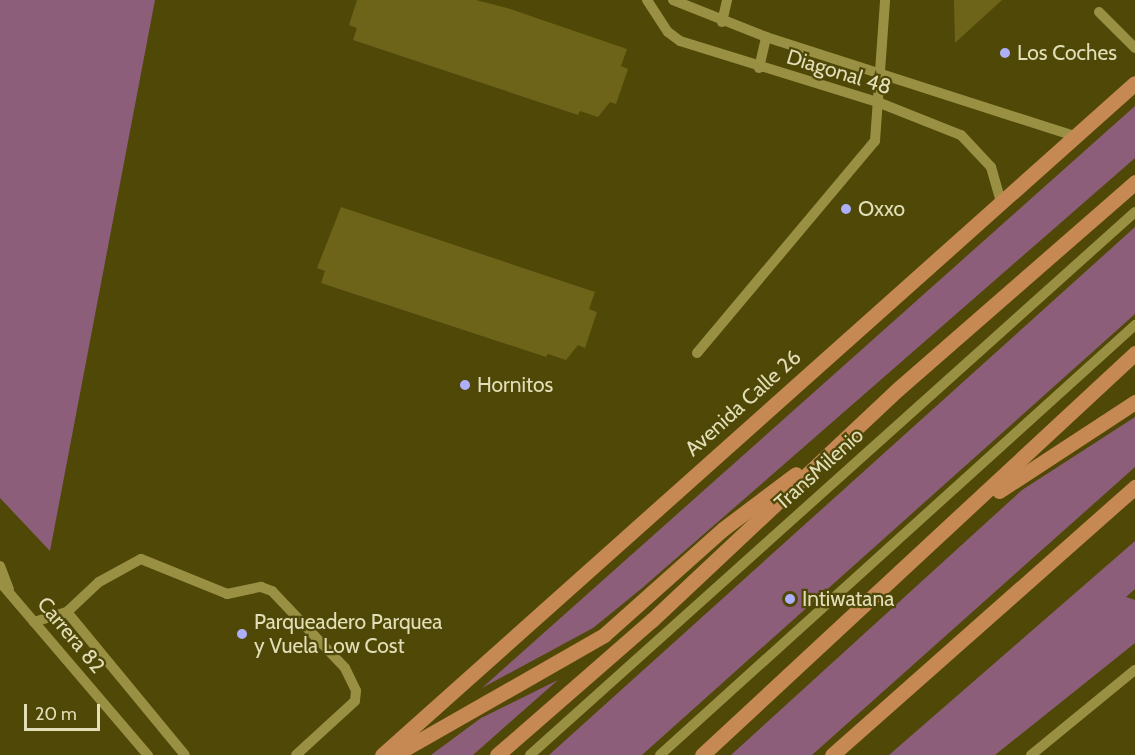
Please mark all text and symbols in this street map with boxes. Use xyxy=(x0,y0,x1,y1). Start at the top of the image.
place label: Los Coches xyxy=(1017,40,1117,66)
street label: Diagonal 48 xyxy=(784,44,894,100)
marker: Los Coches xyxy=(998,46,1012,60)
place label: Oxxo xyxy=(858,196,905,222)
marker: Oxxo xyxy=(839,202,853,216)
street label: Avenida Calle 26 xyxy=(680,344,806,462)
place label: Hornitos xyxy=(477,372,553,398)
marker: Hornitos xyxy=(458,378,472,392)
street label: TransMilenio xyxy=(769,423,869,515)
place label: Intiwatana xyxy=(802,586,894,612)
street label: Carrera 82 xyxy=(32,592,110,678)
marker: Intiwatana xyxy=(783,592,797,606)
place label: Parqueadero Parquea y Vuela Low Cost xyxy=(254,609,442,659)
marker: Parqueadero Parquea y Vuela Low Cost xyxy=(235,627,249,641)
scale bar xyxy=(27,692,104,730)
text: 20 m xyxy=(35,703,77,725)

